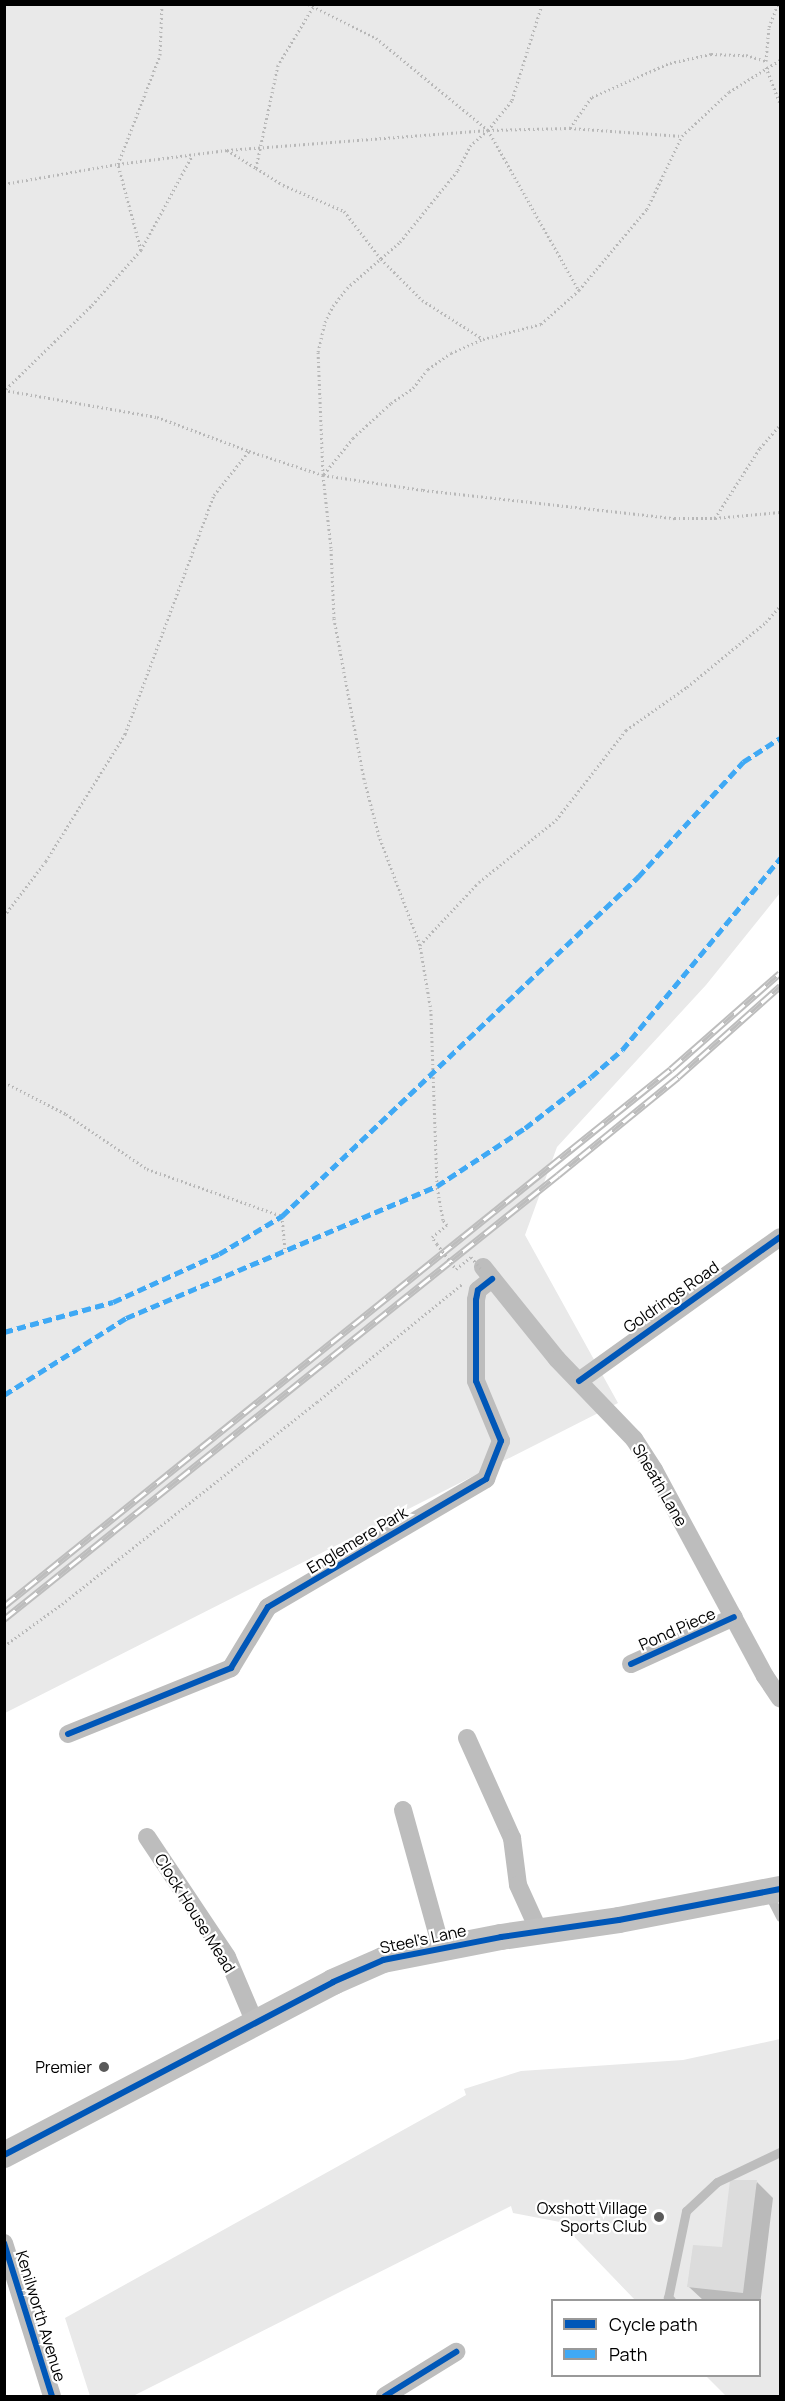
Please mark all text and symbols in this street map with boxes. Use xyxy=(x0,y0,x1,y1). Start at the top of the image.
street label: Goldrings Road xyxy=(620,1257,722,1337)
street label: Sheath Lane xyxy=(629,1440,691,1530)
street label: Englemere Park xyxy=(303,1502,411,1578)
street label: Pond Piece xyxy=(636,1604,718,1654)
street label: Clock House Mead xyxy=(151,1850,239,1976)
street label: Steel's Lane xyxy=(378,1921,468,1957)
place label: Premier xyxy=(35,2057,92,2077)
marker: Premier xyxy=(97,2060,111,2074)
place label: Oxshott Village Sports Club xyxy=(537,2198,647,2236)
marker: Oxshott Village Sports Club xyxy=(652,2210,666,2224)
street label: Kenilworth Avenue xyxy=(12,2248,70,2384)
legend xyxy=(551,2299,761,2377)
text: Cycle path xyxy=(609,2312,698,2336)
text: Path xyxy=(609,2342,647,2366)

